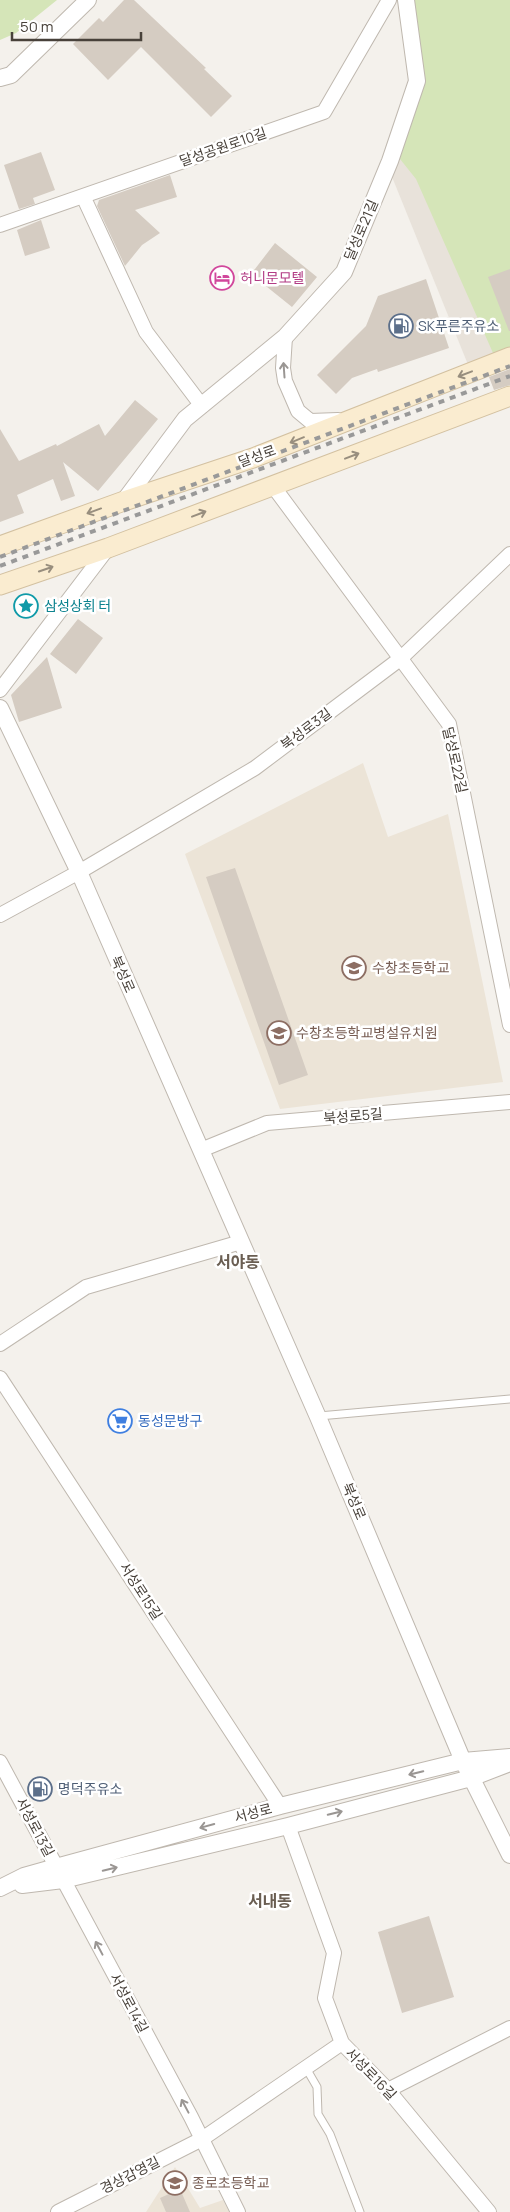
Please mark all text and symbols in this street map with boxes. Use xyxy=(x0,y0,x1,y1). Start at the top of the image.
scale bar xyxy=(12,10,141,42)
text: 50 m xyxy=(20,16,54,37)
street label: 달성공원로10길 xyxy=(177,123,269,170)
street label: 달성로21길 xyxy=(339,196,382,263)
hotel icon: 허니문모텔 xyxy=(209,265,235,291)
place label: 허니문모텔 xyxy=(240,268,304,287)
fuel station icon: SK푸른주유소 xyxy=(388,313,414,339)
place label: SK푸른주유소 xyxy=(418,316,499,335)
one-way arrow xyxy=(280,362,289,378)
one-way arrow xyxy=(458,370,473,380)
one-way arrow xyxy=(290,436,305,445)
street label: 달성로 xyxy=(235,440,278,471)
one-way arrow xyxy=(343,451,359,460)
one-way arrow xyxy=(87,507,103,516)
one-way arrow xyxy=(191,509,206,518)
one-way arrow xyxy=(38,564,54,574)
place icon: 삼성상회 터 xyxy=(13,593,39,619)
place label: 삼성상회 터 xyxy=(44,596,111,615)
street label: 북성로3길 xyxy=(276,703,335,754)
street label: 달성로22길 xyxy=(439,725,472,795)
street label: 북성로 xyxy=(107,952,140,995)
school or university icon: 수창초등학교 xyxy=(341,955,367,981)
place label: 수창초등학교 xyxy=(372,958,449,977)
school or university icon: 수창초등학교병설유치원 xyxy=(266,1020,292,1046)
place label: 수창초등학교병설유치원 xyxy=(296,1023,438,1042)
street label: 북성로5길 xyxy=(322,1103,383,1128)
district label: 서야동 xyxy=(216,1251,260,1273)
supermarket icon: 동성문방구 xyxy=(107,1408,133,1434)
place label: 동성문방구 xyxy=(138,1411,203,1430)
street label: 북성로 xyxy=(338,1479,371,1522)
street label: 서성로15길 xyxy=(116,1558,167,1623)
one-way arrow xyxy=(408,1768,424,1778)
fuel station icon: 명덕주유소 xyxy=(27,1776,53,1802)
place label: 명덕주유소 xyxy=(58,1779,123,1798)
street label: 서성로13길 xyxy=(12,1794,59,1860)
street label: 서성로 xyxy=(232,1798,274,1827)
one-way arrow xyxy=(326,1808,342,1818)
one-way arrow xyxy=(200,1822,216,1831)
one-way arrow xyxy=(102,1864,118,1873)
district label: 서내동 xyxy=(248,1890,292,1912)
one-way arrow xyxy=(94,1941,104,1955)
street label: 서성로14길 xyxy=(106,1970,153,2036)
street label: 서성로16길 xyxy=(342,2043,401,2104)
one-way arrow xyxy=(180,2099,189,2114)
street label: 경상감영길 xyxy=(97,2151,163,2198)
school or university icon: 종로초등학교 xyxy=(162,2170,188,2196)
place label: 종로초등학교 xyxy=(192,2173,269,2192)

